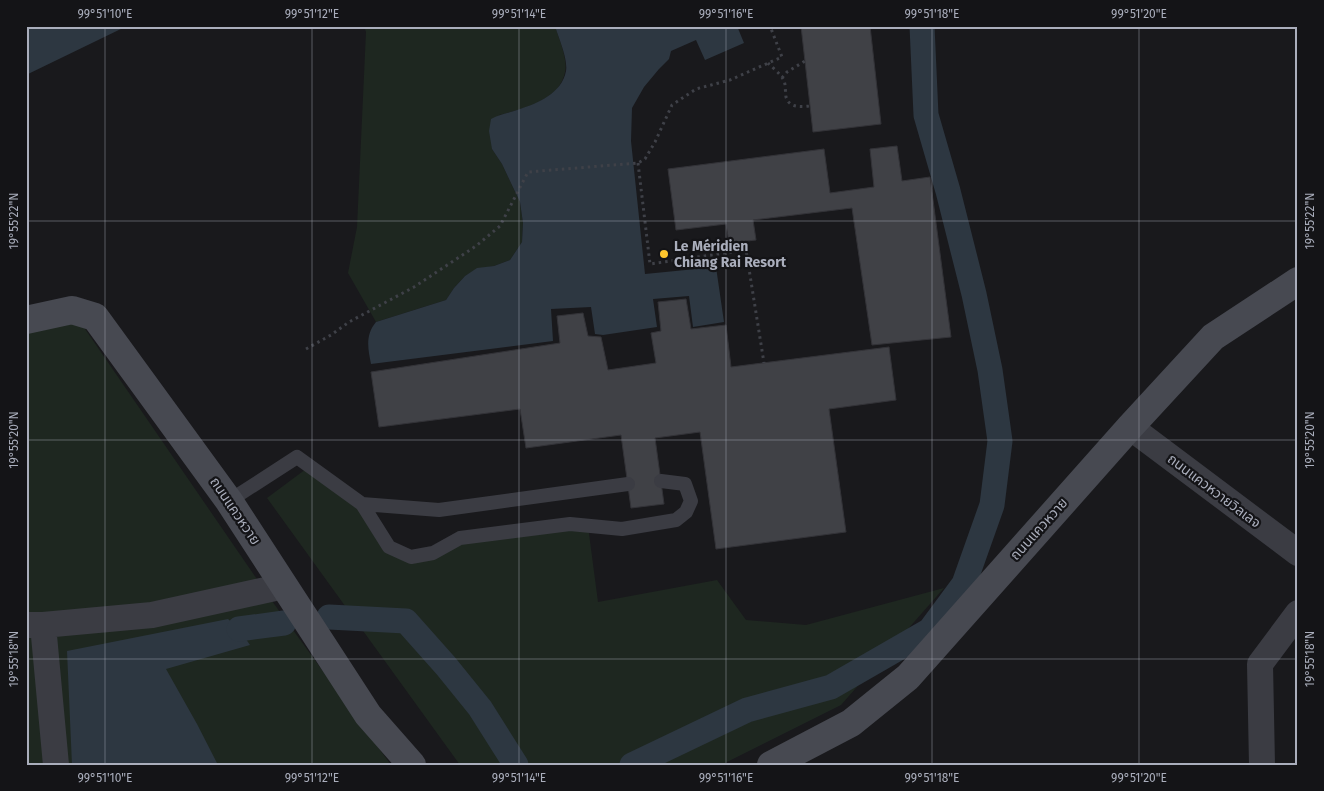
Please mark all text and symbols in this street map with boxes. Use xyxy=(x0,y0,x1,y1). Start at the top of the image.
text: 99°51'10"E xyxy=(77,7,133,21)
text: 99°51'12"E xyxy=(285,7,339,21)
text: 99°51'14"E xyxy=(492,7,546,21)
text: 99°51'16"E xyxy=(699,7,753,21)
text: 99°51'18"E xyxy=(905,7,959,21)
text: 99°51'20"E xyxy=(1111,7,1167,21)
text: 19°55'22"N xyxy=(7,193,21,249)
text: 19°55'22"N xyxy=(1303,193,1317,249)
place label: Le Méridien Chiang Rai Resort xyxy=(674,238,787,271)
marker: Le Méridien Chiang Rai Resort xyxy=(658,248,670,260)
text: 19°55'20"N xyxy=(7,411,21,469)
text: 19°55'20"N xyxy=(1303,411,1317,469)
street label: ถนนแควหวายวิลเลจ xyxy=(1164,450,1264,532)
street label: ถนนแควหวาย xyxy=(206,474,264,548)
street label: ถนนแควหวาย xyxy=(1007,494,1071,564)
text: 19°55'18"N xyxy=(7,631,21,687)
text: 19°55'18"N xyxy=(1303,631,1317,687)
text: 99°51'10"E xyxy=(77,771,133,785)
text: 99°51'12"E xyxy=(285,771,339,785)
text: 99°51'14"E xyxy=(492,771,546,785)
text: 99°51'16"E xyxy=(699,771,753,785)
text: 99°51'18"E xyxy=(905,771,959,785)
text: 99°51'20"E xyxy=(1111,771,1167,785)

